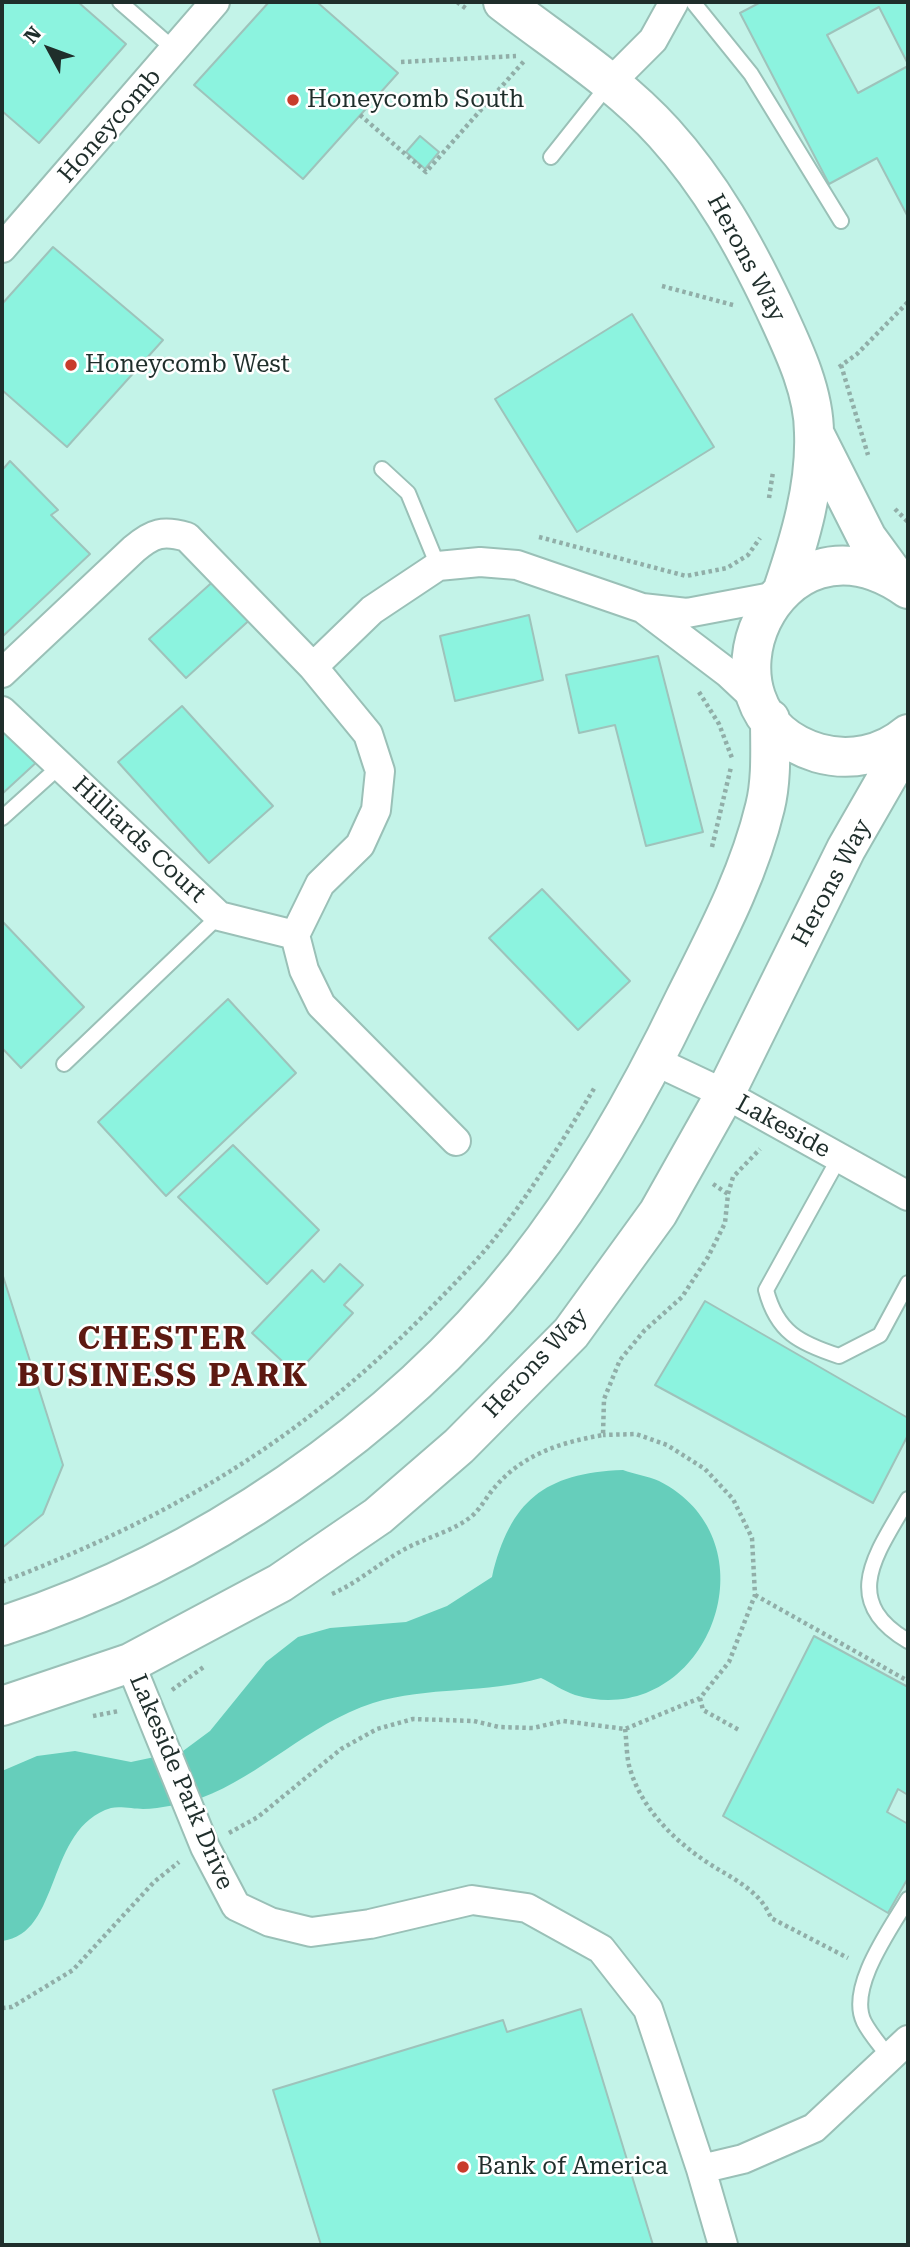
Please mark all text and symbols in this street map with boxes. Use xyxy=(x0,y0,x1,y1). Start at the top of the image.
north arrow xyxy=(14,14,84,84)
text: N xyxy=(19,22,46,48)
street label: Honeycomb xyxy=(53,63,167,189)
place label: Honeycomb South xyxy=(307,86,524,114)
marker: Honeycomb South xyxy=(285,92,301,108)
street label: Herons Way xyxy=(700,189,792,327)
place label: Honeycomb West xyxy=(85,351,290,379)
marker: Honeycomb West xyxy=(63,357,79,373)
street label: Hilliards Court xyxy=(66,771,212,909)
street label: Herons Way xyxy=(786,814,878,952)
street label: Lakeside xyxy=(731,1089,835,1165)
street label: Herons Way xyxy=(478,1302,594,1424)
district label: CHESTER BUSINESS PARK xyxy=(19,1321,307,1396)
street label: Lakeside Park Drive xyxy=(123,1670,239,1894)
place label: Bank of America xyxy=(477,2153,668,2181)
marker: Bank of America xyxy=(455,2159,471,2175)

